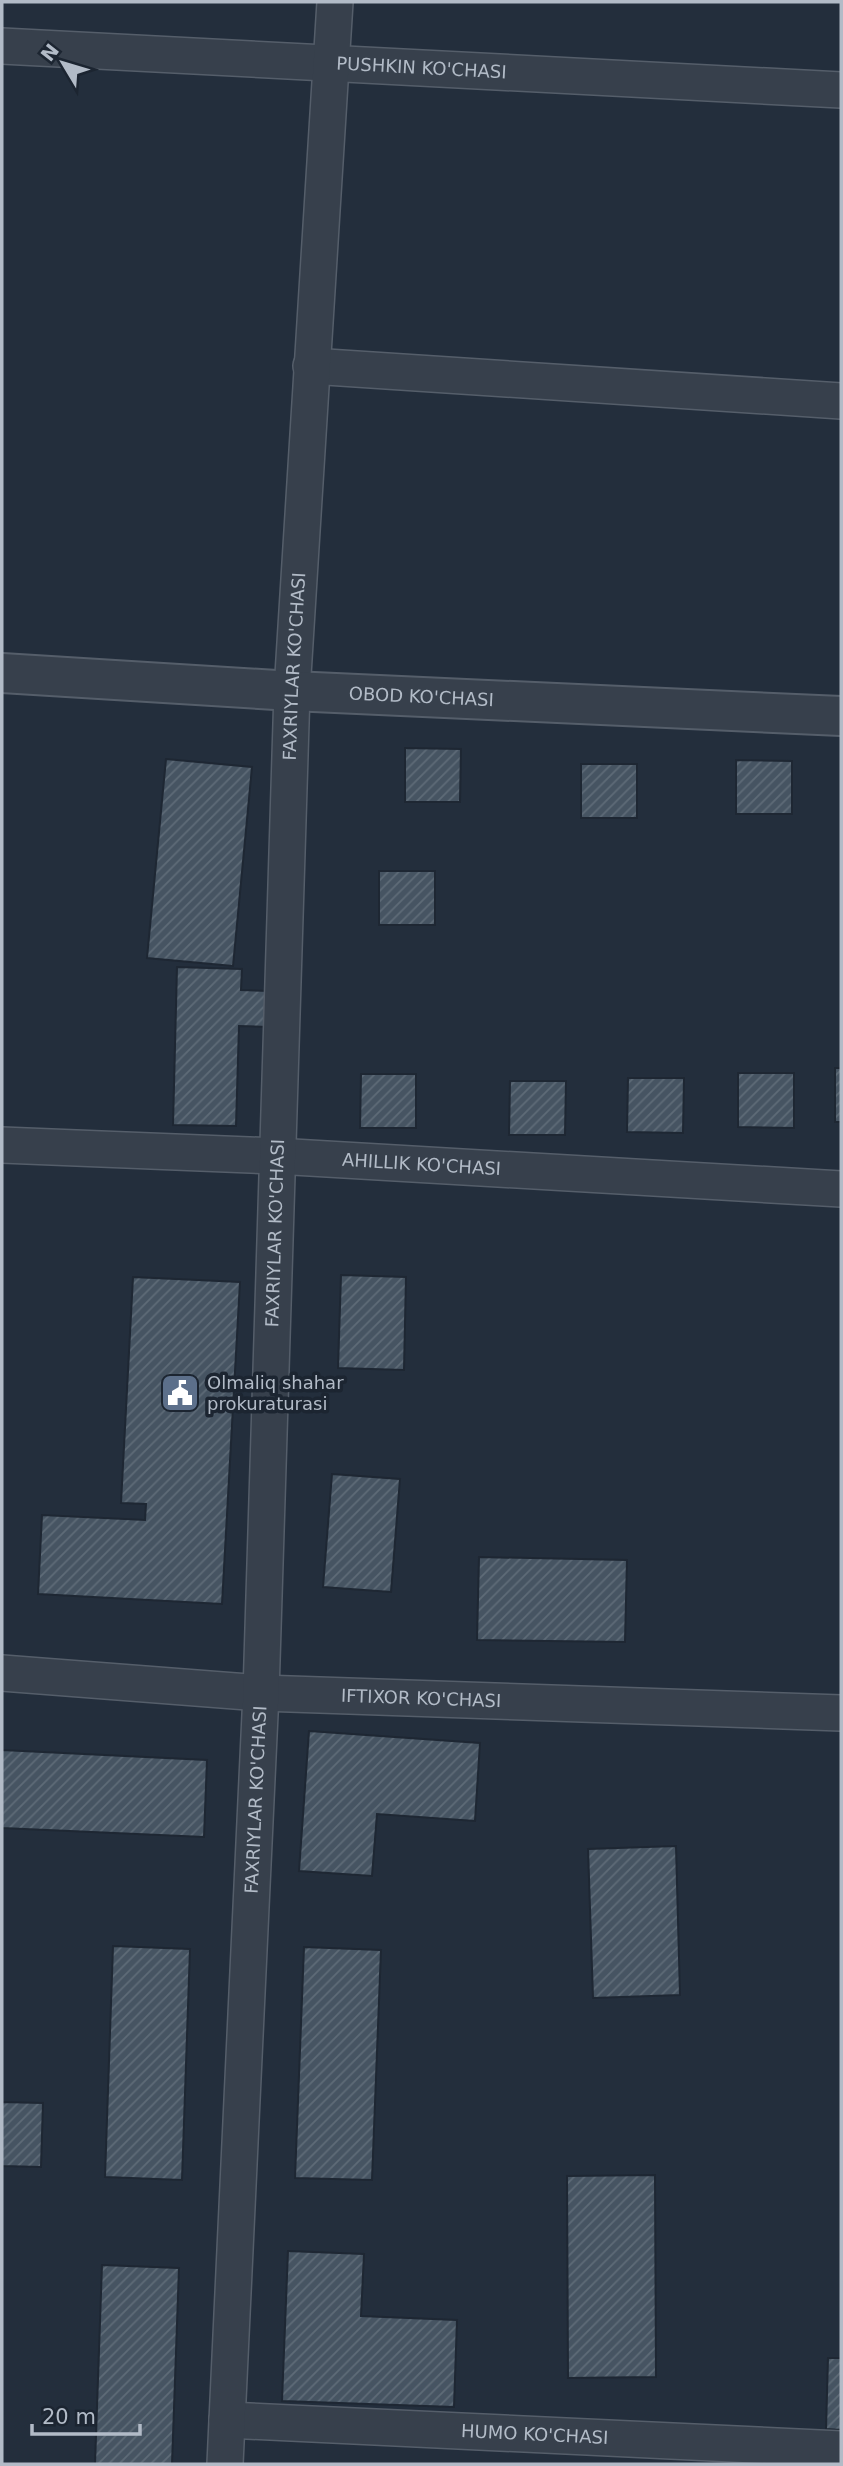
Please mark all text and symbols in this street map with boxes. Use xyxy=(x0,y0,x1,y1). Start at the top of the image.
north arrow xyxy=(28,28,98,98)
text: N xyxy=(36,39,63,66)
street label: PUSHKIN KO'CHASI xyxy=(336,53,507,82)
street label: FAXRIYLAR KO'CHASI xyxy=(279,572,309,761)
street label: OBOD KO'CHASI xyxy=(348,683,494,710)
street label: FAXRIYLAR KO'CHASI xyxy=(261,1139,288,1328)
street label: AHILLIK KO'CHASI xyxy=(341,1149,502,1179)
public building icon: Olmaliq shahar prokuraturasi xyxy=(159,1372,201,1414)
place label: Olmaliq shahar prokuraturasi xyxy=(207,1372,344,1414)
street label: IFTIXOR KO'CHASI xyxy=(341,1685,502,1711)
street label: FAXRIYLAR KO'CHASI xyxy=(241,1705,270,1894)
scale bar xyxy=(32,2392,140,2436)
text: 20 m xyxy=(42,2405,96,2429)
street label: HUMO KO'CHASI xyxy=(461,2420,609,2448)

